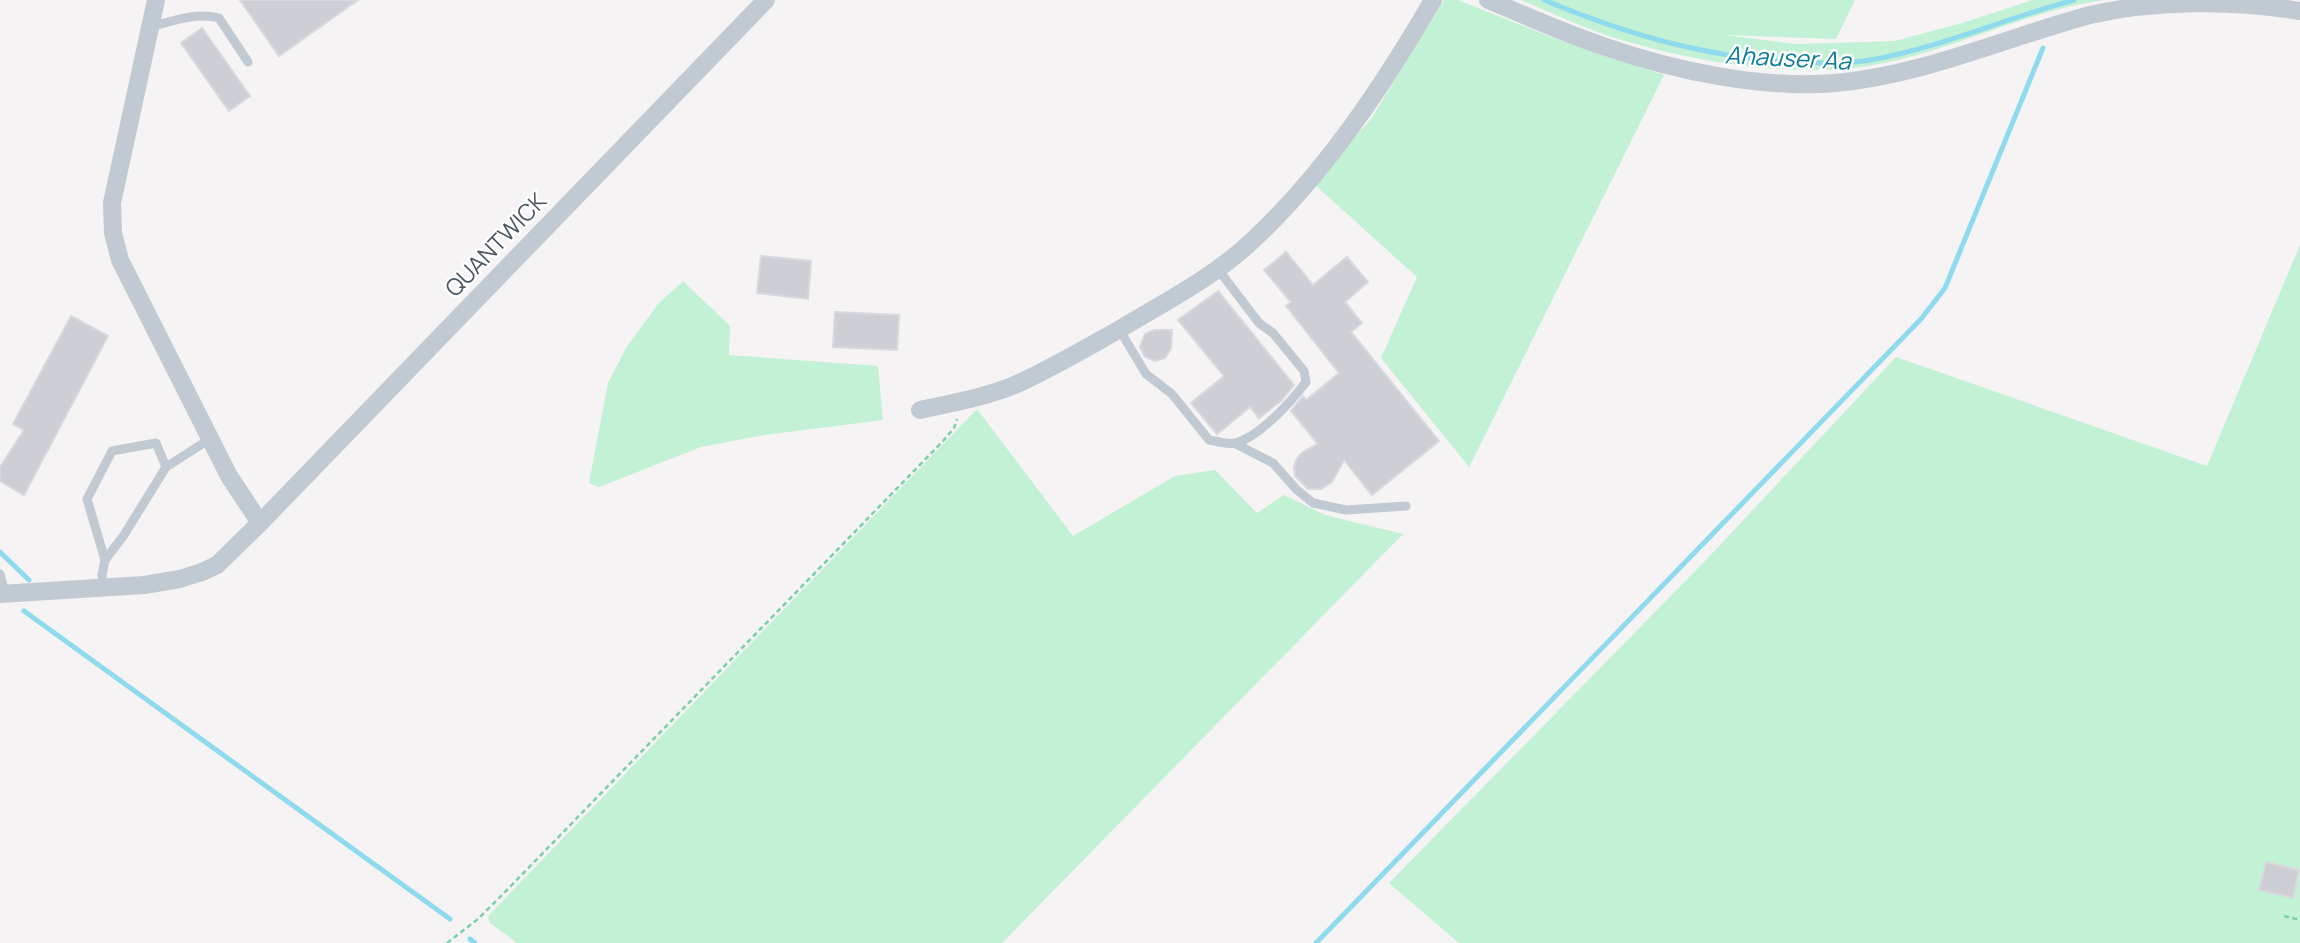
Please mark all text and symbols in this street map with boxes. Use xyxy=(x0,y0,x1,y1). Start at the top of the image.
water label: Ahauser Aa xyxy=(1724,37,1853,77)
street label: QUANTWICK xyxy=(437,185,553,303)

